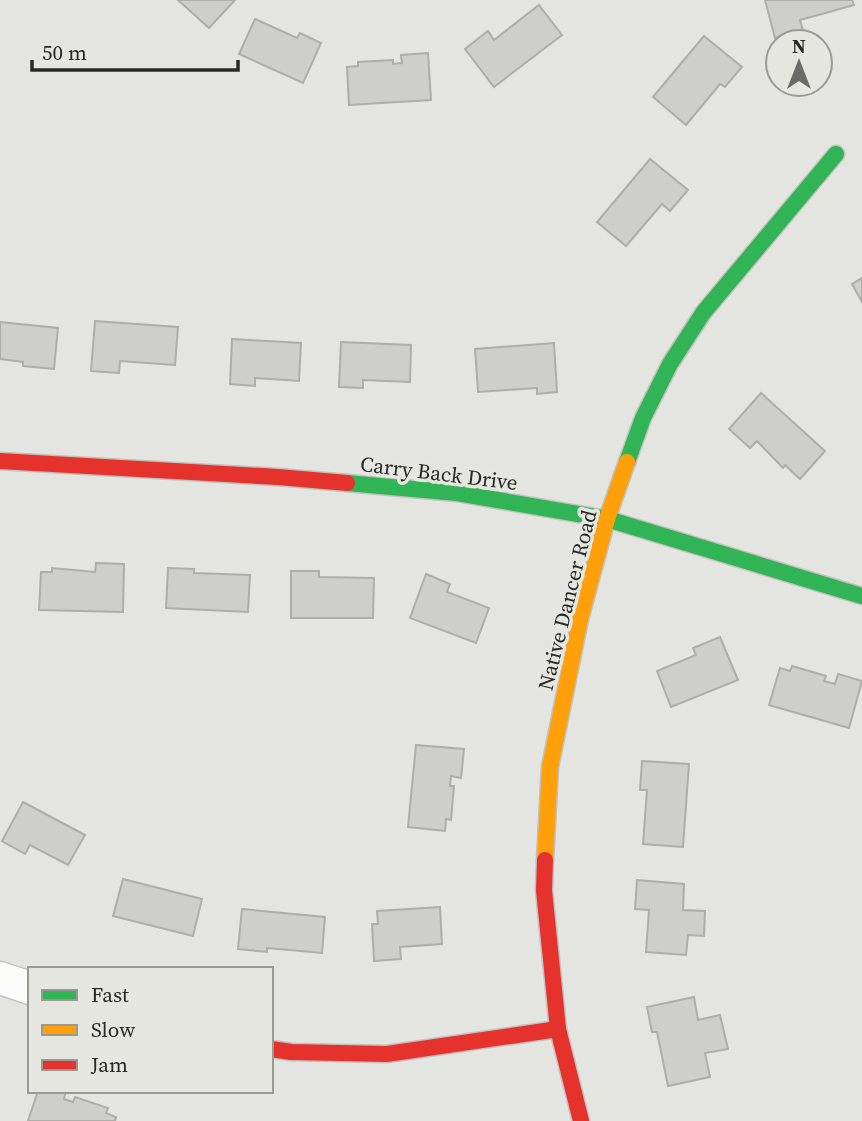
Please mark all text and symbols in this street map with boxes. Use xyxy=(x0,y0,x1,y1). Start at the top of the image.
scale bar xyxy=(32,28,238,72)
north arrow xyxy=(764,28,834,98)
text: N xyxy=(792,33,806,59)
text: 50 m xyxy=(42,38,87,67)
street label: Carry Back Drive xyxy=(359,449,519,497)
street label: Native Dancer Road xyxy=(531,507,603,693)
legend xyxy=(28,967,273,1093)
text: Fast xyxy=(91,980,129,1009)
text: Slow xyxy=(91,1015,135,1044)
text: Jam xyxy=(90,1050,128,1079)

